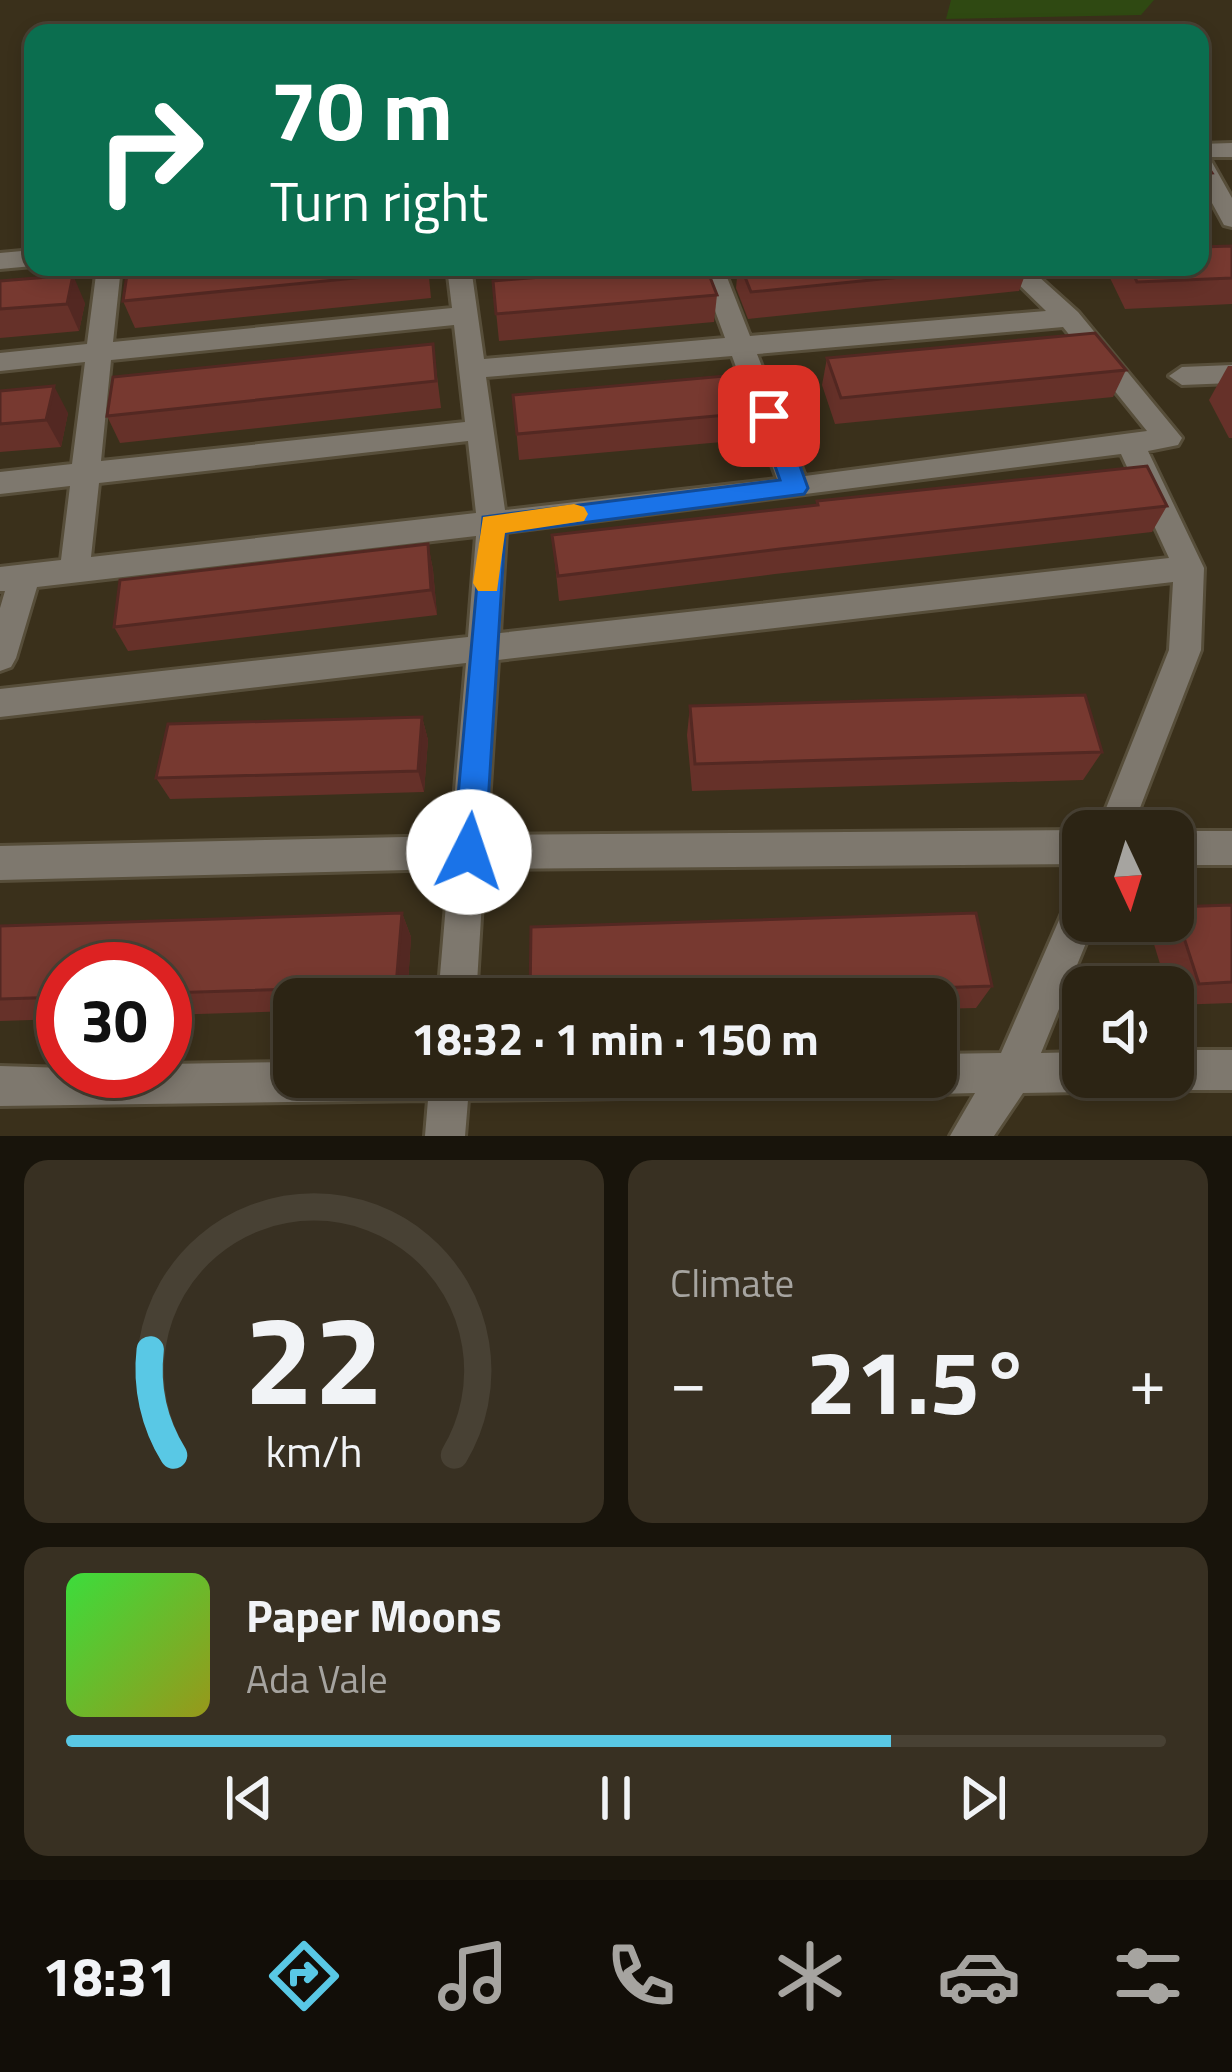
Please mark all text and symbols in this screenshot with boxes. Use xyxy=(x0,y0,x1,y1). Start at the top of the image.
text: 70 m xyxy=(270,45,453,173)
icon: right xyxy=(72,72,228,228)
text: Turn right xyxy=(270,160,488,242)
pin xyxy=(718,365,820,467)
icon: arrive xyxy=(736,383,802,449)
position arrow xyxy=(406,789,532,915)
north arrow xyxy=(1062,810,1194,942)
map controls xyxy=(1062,810,1194,1098)
speed limit sign: 30 xyxy=(36,942,192,1098)
button: sound xyxy=(1062,966,1194,1098)
text: 18:32 · 1 min · 150 m xyxy=(411,1004,819,1072)
text: Climate xyxy=(670,1253,794,1312)
text: 22 xyxy=(244,1263,384,1452)
text: 21.5° xyxy=(806,1312,1030,1449)
text: − xyxy=(670,1330,707,1431)
text: + xyxy=(1129,1330,1166,1431)
text: km/h xyxy=(265,1417,363,1483)
text: Paper Moons xyxy=(246,1581,502,1649)
text: Ada Vale xyxy=(246,1649,388,1708)
icon: previous xyxy=(216,1765,282,1831)
icon: pause xyxy=(583,1765,649,1831)
icon: next xyxy=(950,1765,1016,1831)
icon: directions xyxy=(262,1934,346,2018)
icon: music xyxy=(431,1934,515,2018)
icon: phone xyxy=(599,1934,683,2018)
icon: climate xyxy=(768,1934,852,2018)
icon: car xyxy=(937,1934,1021,2018)
icon: filters xyxy=(1106,1934,1190,2018)
text: 18:31 xyxy=(42,1935,177,2017)

